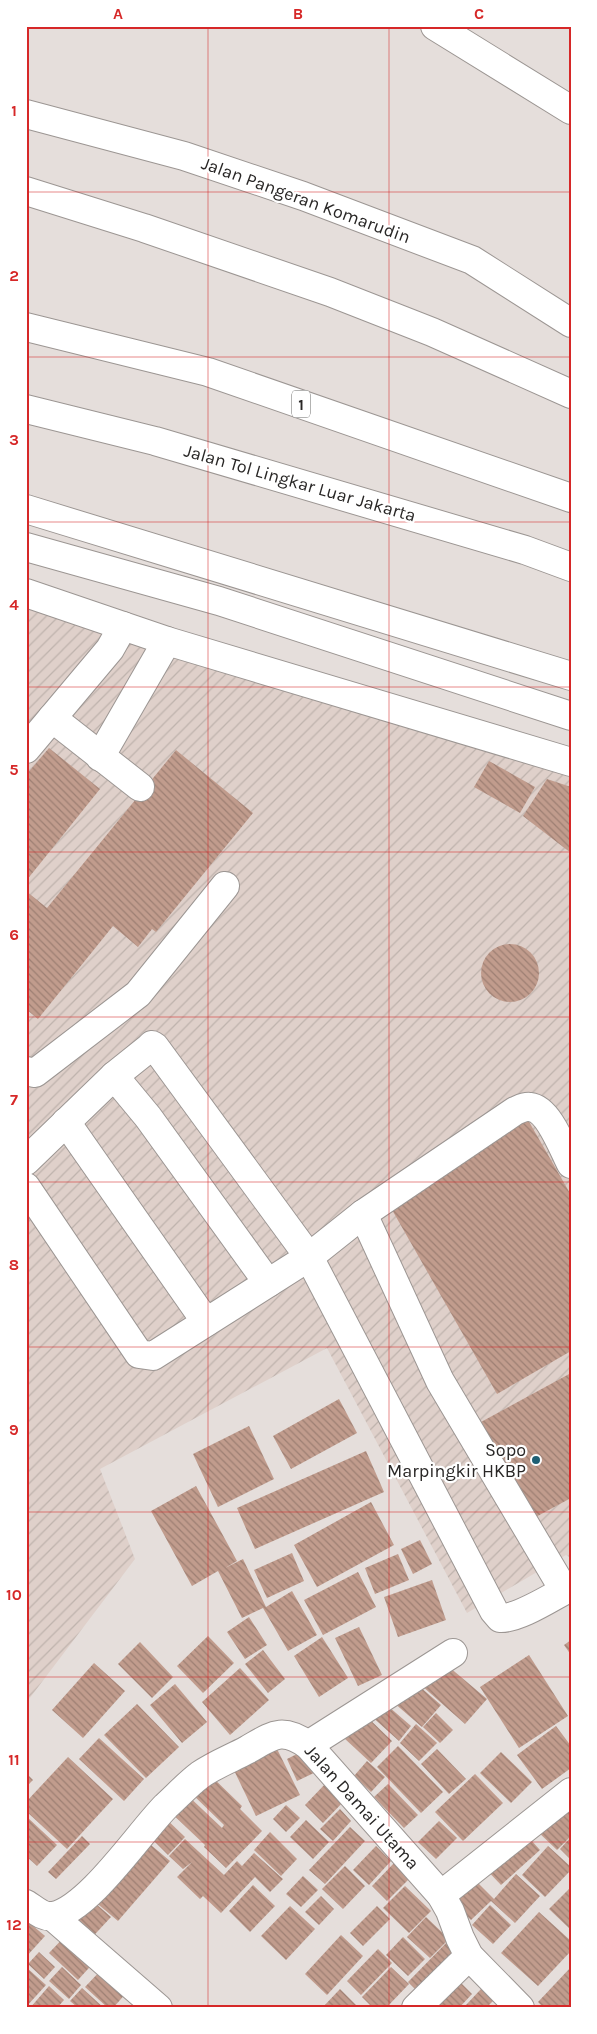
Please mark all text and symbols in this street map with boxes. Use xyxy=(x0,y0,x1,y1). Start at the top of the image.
text: A xyxy=(113,4,123,23)
text: B xyxy=(293,4,303,23)
text: C xyxy=(474,4,484,23)
text: 1 xyxy=(11,101,17,120)
street label: Jalan Pangeran Komarudin xyxy=(199,152,413,248)
text: 2 xyxy=(9,266,19,285)
road number: 1 xyxy=(292,390,310,418)
text: 3 xyxy=(9,430,19,449)
street label: Jalan Tol Lingkar Luar Jakarta xyxy=(182,439,418,527)
text: 4 xyxy=(9,595,19,614)
text: 5 xyxy=(9,760,19,779)
text: 6 xyxy=(9,925,19,944)
text: 7 xyxy=(10,1090,18,1109)
text: 8 xyxy=(9,1255,19,1274)
text: 9 xyxy=(9,1420,19,1439)
place label: Sopo Marpingkir HKBP xyxy=(387,1439,526,1482)
marker: Sopo Marpingkir HKBP xyxy=(530,1454,542,1466)
text: 10 xyxy=(6,1585,22,1604)
street label: Jalan Damai Utama xyxy=(300,1740,424,1874)
text: 11 xyxy=(8,1750,20,1769)
text: 12 xyxy=(6,1915,22,1934)

